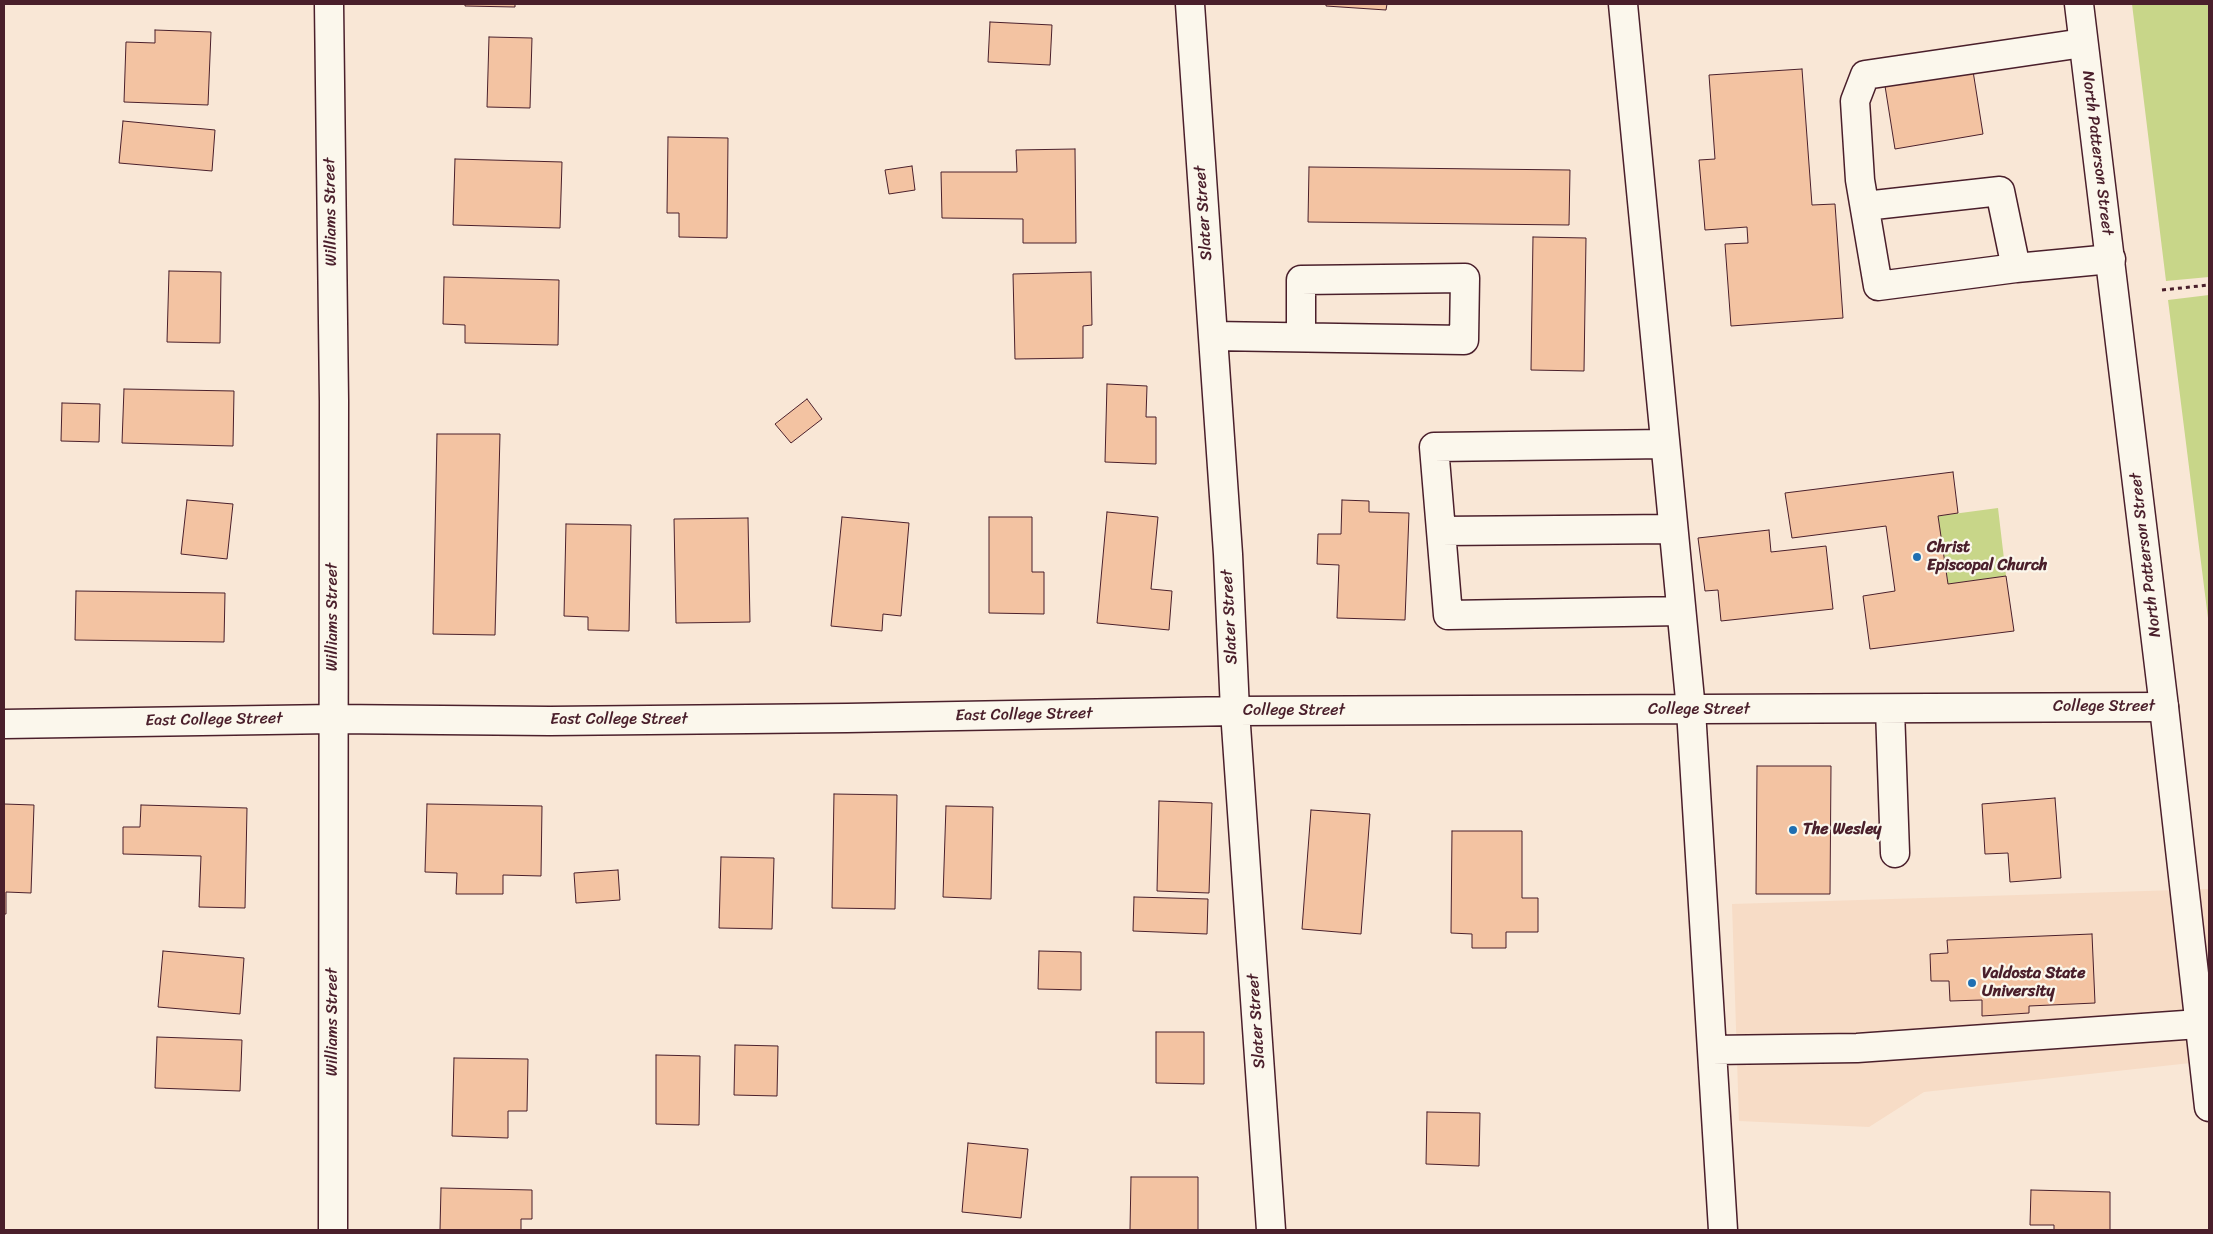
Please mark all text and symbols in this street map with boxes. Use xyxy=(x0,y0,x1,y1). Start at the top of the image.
street label: North Patterson Street xyxy=(2077,70,2117,236)
street label: Williams Street xyxy=(320,158,342,266)
street label: Slater Street xyxy=(1191,165,1217,261)
street label: North Patterson Street xyxy=(2126,472,2166,638)
place label: Christ Episcopal Church xyxy=(1927,538,2047,576)
marker: Christ Episcopal Church xyxy=(1911,551,1923,563)
street label: Williams Street xyxy=(323,563,343,671)
street label: Slater Street xyxy=(1218,569,1242,665)
street label: College Street xyxy=(2053,697,2155,717)
street label: College Street xyxy=(1648,700,1750,720)
street label: College Street xyxy=(1243,701,1345,721)
street label: East College Street xyxy=(955,704,1093,726)
street label: East College Street xyxy=(145,709,283,731)
street label: East College Street xyxy=(550,710,688,730)
place label: The Wesley xyxy=(1803,820,1882,840)
marker: The Wesley xyxy=(1787,824,1799,836)
place label: Valdosta State University xyxy=(1982,964,2086,1002)
street label: Williams Street xyxy=(323,968,343,1076)
street label: Slater Street xyxy=(1244,973,1270,1069)
marker: Valdosta State University xyxy=(1966,977,1978,989)

